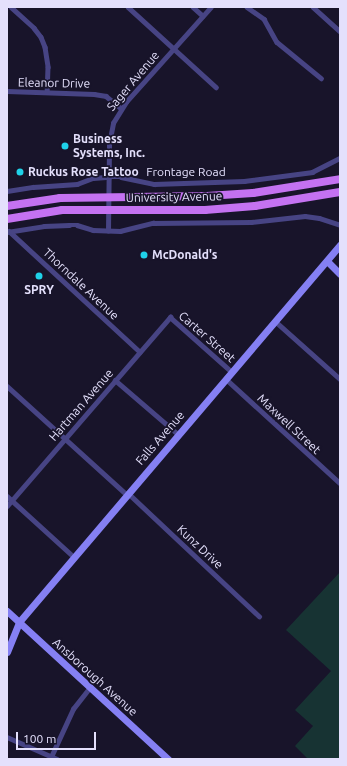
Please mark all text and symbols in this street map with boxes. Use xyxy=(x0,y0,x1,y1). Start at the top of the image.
street label: Sager Avenue xyxy=(104,48,162,114)
street label: Eleanor Drive xyxy=(18,75,90,91)
place label: Business Systems, Inc. xyxy=(73,132,145,160)
marker: Business Systems, Inc. xyxy=(60,141,70,151)
place label: Ruckus Rose Tattoo xyxy=(28,165,139,179)
street label: Frontage Road xyxy=(146,165,226,179)
marker: Ruckus Rose Tattoo xyxy=(15,167,25,177)
street label: University Avenue xyxy=(126,189,222,205)
street label: Thorndale Avenue xyxy=(40,245,122,323)
place label: McDonald's xyxy=(152,248,218,262)
marker: McDonald's xyxy=(139,250,149,260)
marker: SPRY xyxy=(34,271,44,281)
place label: SPRY xyxy=(24,283,54,297)
street label: Carter Street xyxy=(176,309,238,365)
street label: Hartman Avenue xyxy=(46,366,116,444)
street label: Maxwell Street xyxy=(254,391,324,457)
street label: Falls Avenue xyxy=(133,408,187,468)
street label: Kunz Drive xyxy=(174,522,226,572)
street label: Ansborough Avenue xyxy=(50,635,140,719)
scale bar xyxy=(18,724,98,750)
text: 100 m xyxy=(23,732,56,745)

